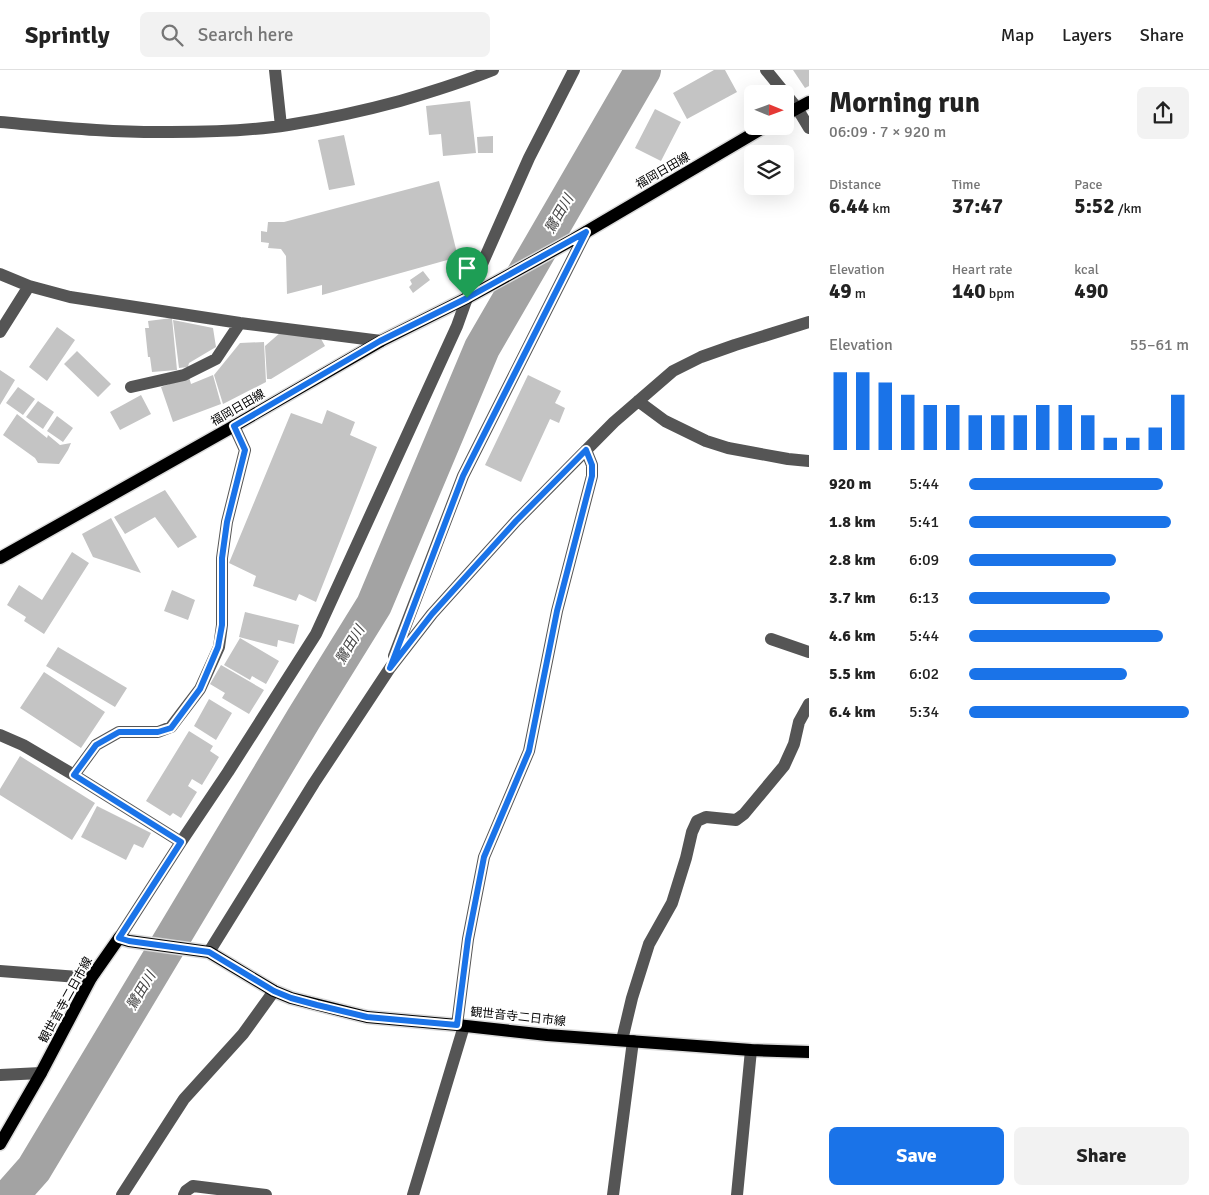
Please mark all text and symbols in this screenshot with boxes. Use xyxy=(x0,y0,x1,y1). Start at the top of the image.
search box xyxy=(140,12,490,57)
text: Sprintly xyxy=(25,20,110,50)
icon: search xyxy=(158,21,186,49)
text: Search here xyxy=(198,23,294,47)
text: Map xyxy=(1001,24,1034,46)
text: Layers xyxy=(1062,24,1112,46)
text: Share xyxy=(1140,24,1184,46)
north arrow xyxy=(744,85,794,135)
map controls xyxy=(744,85,794,195)
text: Morning run xyxy=(829,86,980,120)
button: share xyxy=(1137,87,1189,139)
text: 06:09 · 7 × 920 m xyxy=(829,122,946,142)
button: layers xyxy=(744,145,794,195)
street label: 福岡日田線 xyxy=(633,150,693,192)
text: Distance xyxy=(829,176,881,193)
text: Time xyxy=(952,176,981,193)
text: Pace xyxy=(1074,176,1103,193)
water label: 鷺田川 xyxy=(541,190,578,236)
text: 6.44 xyxy=(829,193,869,219)
text: 37:47 xyxy=(952,193,1003,219)
text: 5:52 xyxy=(1074,193,1115,219)
text: km xyxy=(869,200,890,217)
text: /km xyxy=(1115,200,1142,217)
pin xyxy=(446,247,488,298)
icon: arrive xyxy=(453,254,481,282)
text: Elevation xyxy=(829,261,885,278)
text: Heart rate xyxy=(952,261,1012,278)
text: kcal xyxy=(1074,261,1099,278)
text: 49 xyxy=(829,278,852,304)
text: 140 xyxy=(952,278,986,304)
text: 490 xyxy=(1074,278,1108,304)
text: m xyxy=(852,285,866,302)
text: bpm xyxy=(986,285,1015,302)
text: Elevation xyxy=(829,335,893,355)
text: 55–61 m xyxy=(1130,335,1189,355)
street label: 福岡日田線 xyxy=(208,387,268,429)
text: 920 m xyxy=(829,474,871,494)
text: 5:44 xyxy=(909,474,939,494)
text: 1.8 km xyxy=(829,512,876,532)
text: 5:41 xyxy=(909,512,939,532)
text: 2.8 km xyxy=(829,550,876,570)
text: 6:09 xyxy=(909,550,939,570)
text: 3.7 km xyxy=(829,588,876,608)
text: 6:13 xyxy=(909,588,939,608)
water label: 鷺田川 xyxy=(332,621,369,667)
text: 4.6 km xyxy=(829,626,876,646)
text: 5:44 xyxy=(909,626,939,646)
text: 5.5 km xyxy=(829,664,876,684)
text: 6:02 xyxy=(909,664,939,684)
text: 6.4 km xyxy=(829,702,876,722)
text: 5:34 xyxy=(909,702,939,722)
street label: 観世音寺二日市線 xyxy=(36,954,96,1046)
water label: 鷺田川 xyxy=(123,967,160,1013)
street label: 観世音寺二日市線 xyxy=(469,1005,567,1029)
button: Save xyxy=(829,1127,1004,1185)
button: Share xyxy=(1014,1127,1189,1185)

